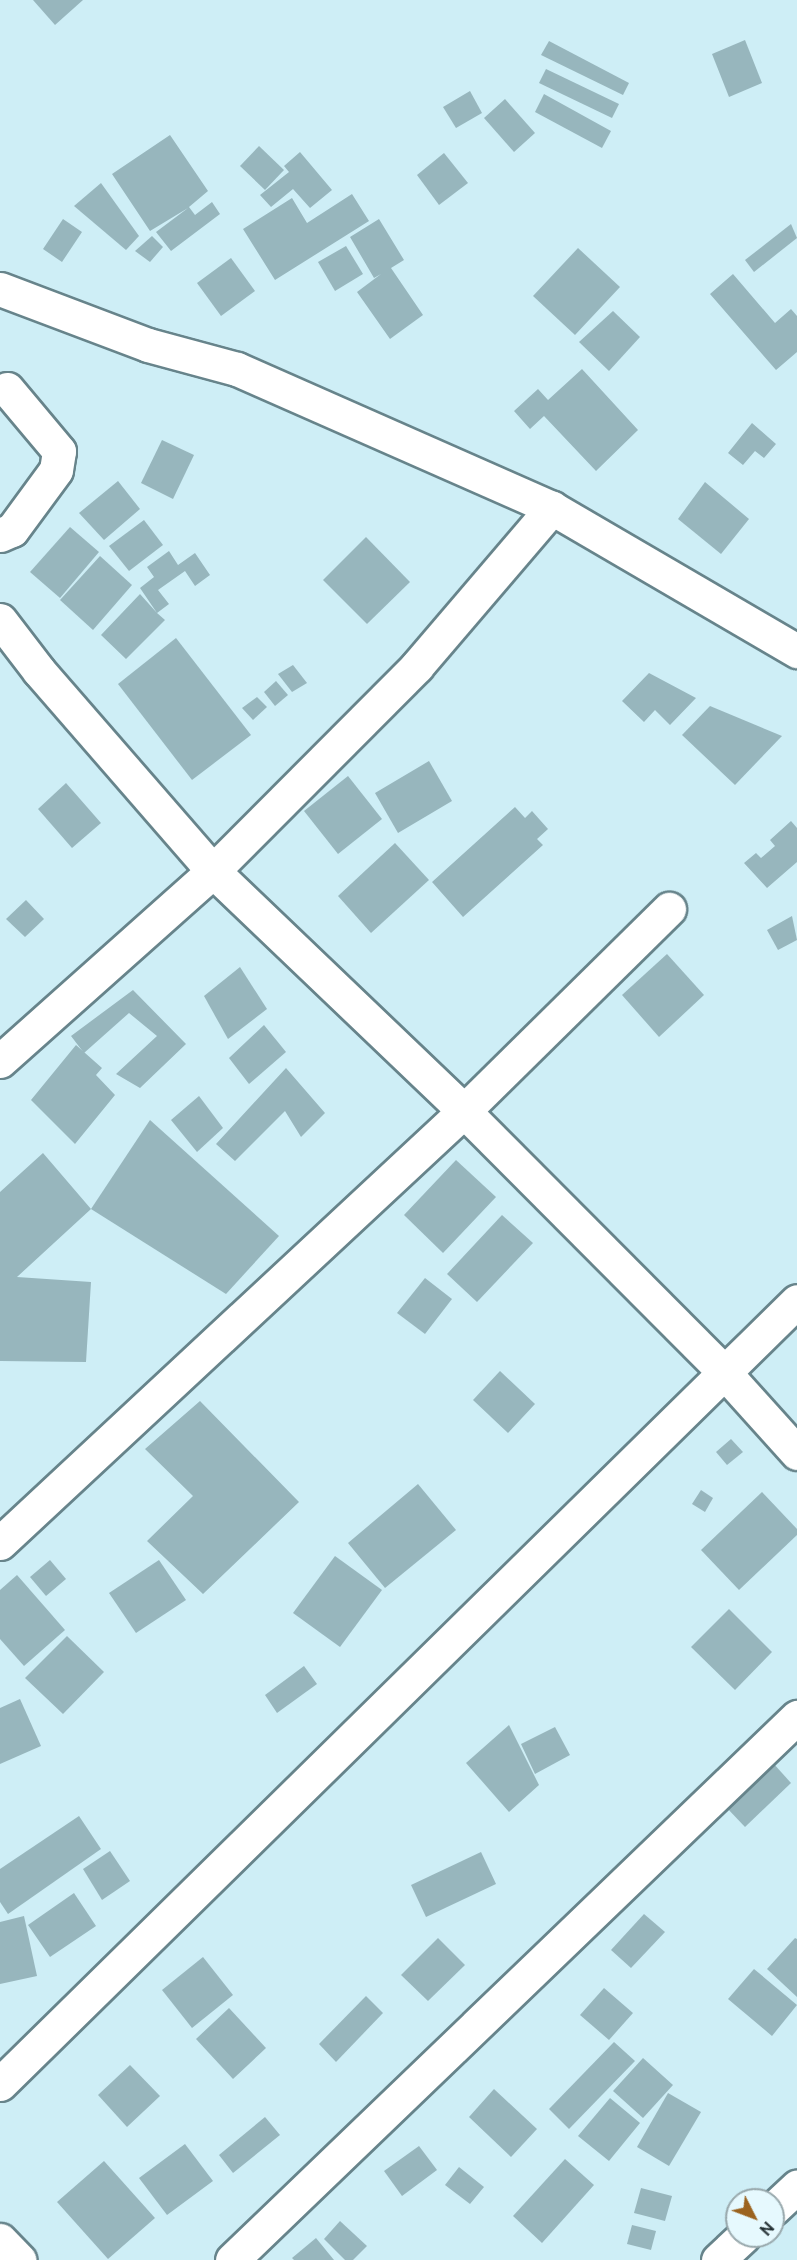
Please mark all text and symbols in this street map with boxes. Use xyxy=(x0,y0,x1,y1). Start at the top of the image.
north arrow xyxy=(725,2188,785,2248)
text: N xyxy=(756,2218,778,2239)

